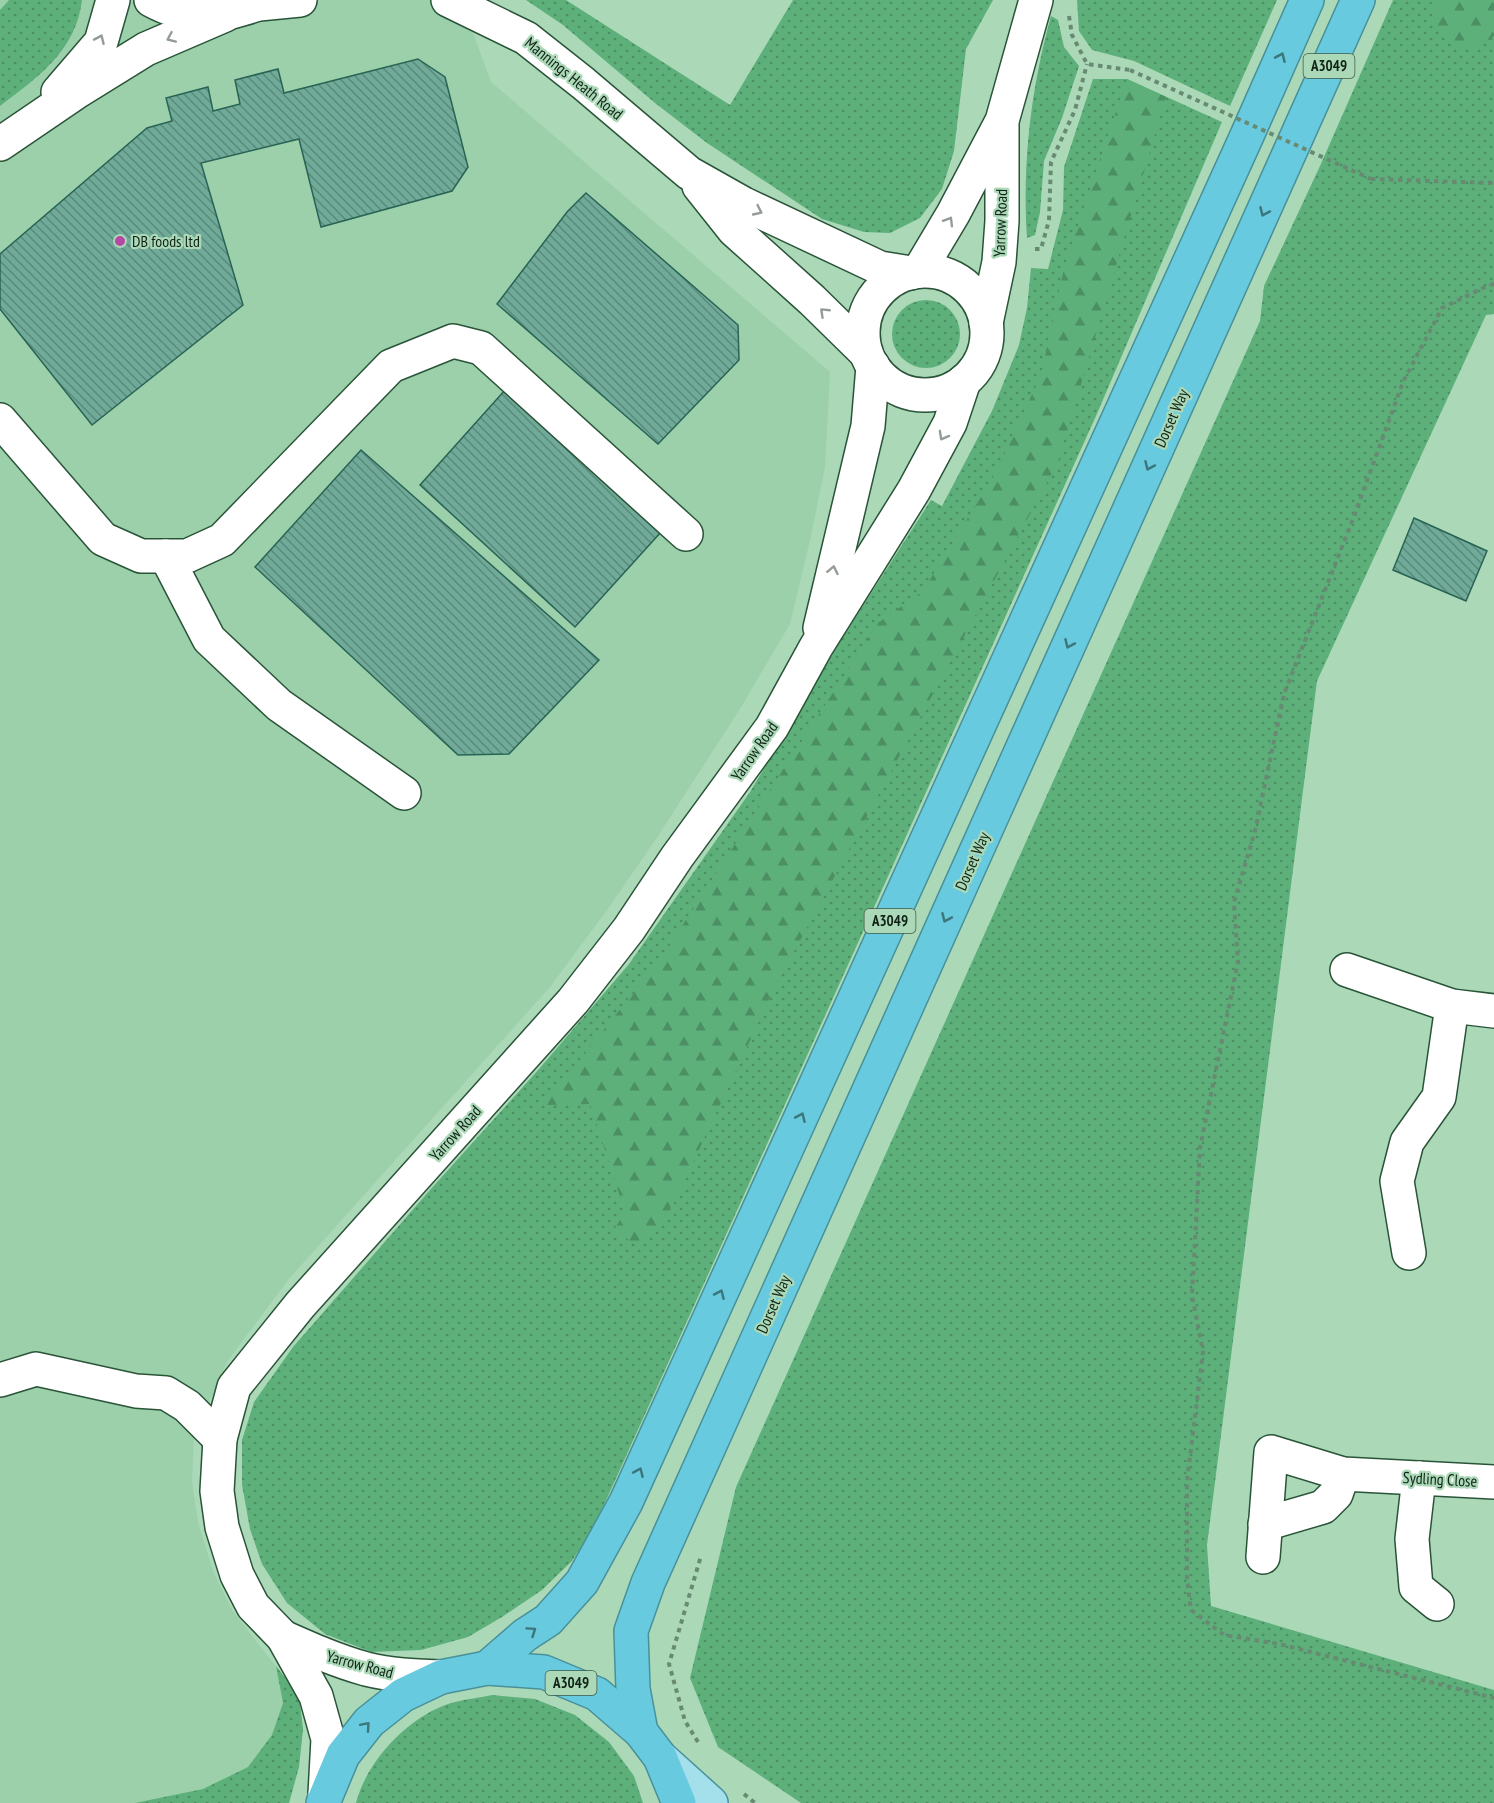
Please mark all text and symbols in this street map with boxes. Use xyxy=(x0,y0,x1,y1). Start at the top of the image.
one-way arrow xyxy=(167,31,178,43)
street label: Mannings Heath Road xyxy=(521,32,627,124)
one-way arrow xyxy=(93,34,105,45)
one-way arrow xyxy=(1274,53,1286,64)
road number: A3049 xyxy=(1304,54,1354,78)
street label: Yarrow Road xyxy=(989,189,1011,257)
one-way arrow xyxy=(752,203,763,215)
one-way arrow xyxy=(1259,205,1271,216)
one-way arrow xyxy=(942,217,953,227)
place label: DB foods ltd xyxy=(132,231,200,251)
marker: DB foods ltd xyxy=(113,234,127,248)
one-way arrow xyxy=(821,308,831,319)
street label: Dorset Way xyxy=(1149,386,1193,450)
one-way arrow xyxy=(939,430,951,440)
one-way arrow xyxy=(1145,460,1157,471)
one-way arrow xyxy=(825,565,838,575)
one-way arrow xyxy=(1065,638,1077,649)
street label: Yarrow Road xyxy=(726,717,782,785)
street label: Dorset Way xyxy=(950,829,994,893)
road number: A3049 xyxy=(864,909,916,933)
one-way arrow xyxy=(942,911,954,922)
street label: Yarrow Road xyxy=(425,1101,485,1165)
one-way arrow xyxy=(793,1112,805,1123)
street label: Dorset Way xyxy=(751,1272,795,1336)
one-way arrow xyxy=(713,1290,725,1301)
one-way arrow xyxy=(632,1467,644,1478)
street label: Sydling Close xyxy=(1402,1467,1478,1491)
one-way arrow xyxy=(525,1627,536,1638)
street label: Yarrow Road xyxy=(325,1646,396,1682)
road number: A3049 xyxy=(546,1671,596,1695)
one-way arrow xyxy=(359,1723,370,1733)

